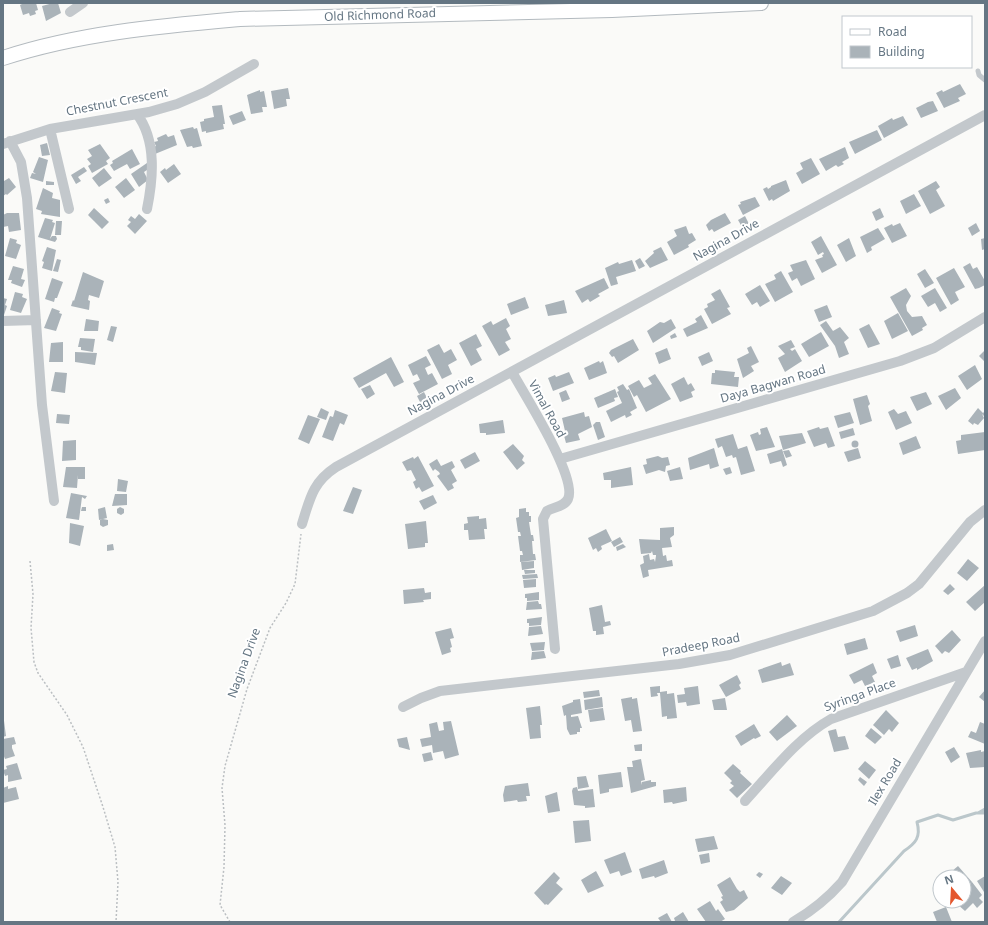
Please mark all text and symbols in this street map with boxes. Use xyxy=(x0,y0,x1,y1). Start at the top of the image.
street label: Old Richmond Road xyxy=(324,4,436,25)
legend xyxy=(842,16,972,68)
text: Road xyxy=(878,23,907,40)
text: Building xyxy=(878,43,925,60)
street label: Chestnut Crescent xyxy=(65,83,170,120)
street label: Nagina Drive xyxy=(690,214,762,265)
street label: Daya Bagwan Road xyxy=(718,360,828,407)
street label: Nagina Drive xyxy=(404,370,477,419)
street label: Vimal Road xyxy=(525,377,570,441)
street label: Nagina Drive xyxy=(223,625,264,700)
street label: Pradeep Road xyxy=(661,629,741,660)
street label: Syringa Place xyxy=(822,674,898,715)
street label: Ilex Road xyxy=(864,755,905,808)
north arrow xyxy=(932,869,972,909)
text: N xyxy=(942,870,955,888)

